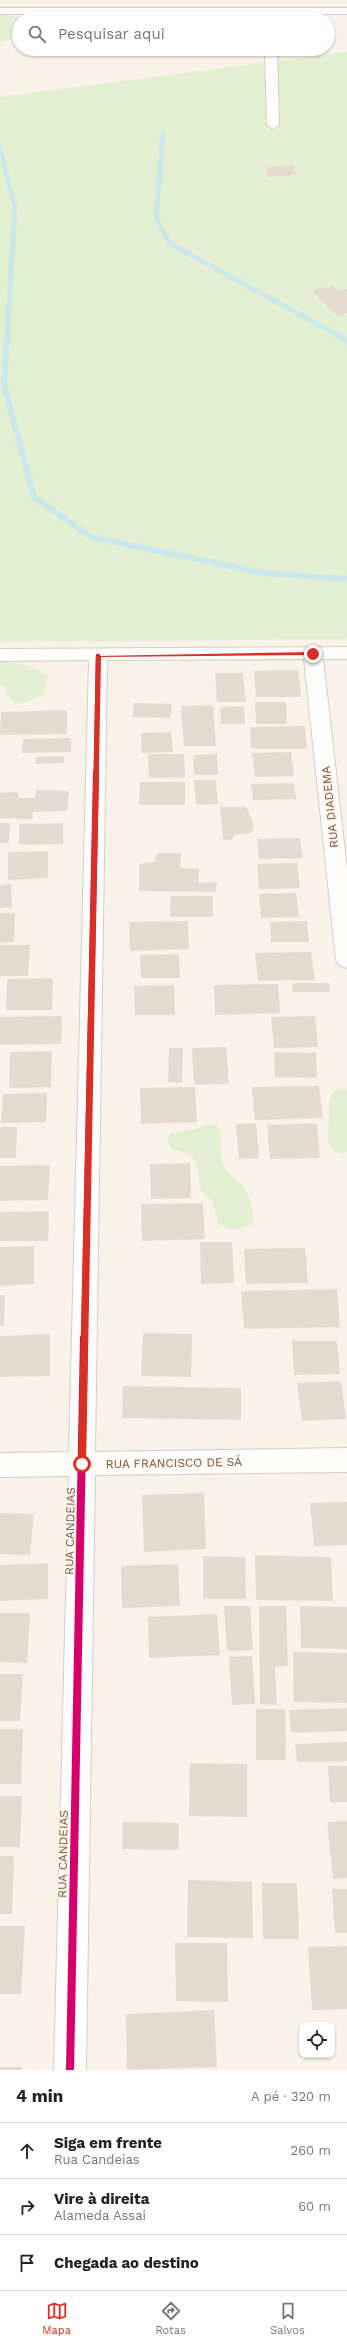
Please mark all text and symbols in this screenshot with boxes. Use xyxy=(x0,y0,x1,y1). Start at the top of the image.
search box xyxy=(12,12,335,56)
icon: search xyxy=(26,23,48,45)
text: Pesquisar aqui xyxy=(58,25,165,43)
route end xyxy=(304,645,322,663)
street label: RUA DIADEMA xyxy=(319,765,341,849)
route start xyxy=(73,1455,91,1473)
street label: RUA FRANCISCO DE SÁ xyxy=(106,1455,242,1471)
street label: RUA CANDEIAS xyxy=(62,1487,78,1575)
street label: RUA CANDEIAS xyxy=(55,1810,71,1898)
map controls xyxy=(299,2022,335,2058)
button: locate xyxy=(299,2022,335,2058)
text: 4 min xyxy=(16,2086,63,2106)
text: A pé · 320 m xyxy=(251,2089,331,2104)
text: Siga em frente xyxy=(54,2134,162,2152)
icon: ahead xyxy=(16,2140,38,2162)
text: 260 m xyxy=(291,2143,331,2158)
text: Rua Candeias xyxy=(54,2152,140,2167)
text: Vire à direita xyxy=(54,2190,149,2208)
icon: right xyxy=(16,2196,38,2218)
text: 60 m xyxy=(298,2199,331,2214)
text: Alameda Assai xyxy=(54,2208,146,2223)
icon: arrive xyxy=(16,2252,38,2274)
text: Chegada ao destino xyxy=(54,2254,199,2272)
tab: Mapa xyxy=(42,2300,71,2337)
tab: Rotas xyxy=(155,2300,186,2337)
tab: Salvos xyxy=(270,2300,305,2337)

